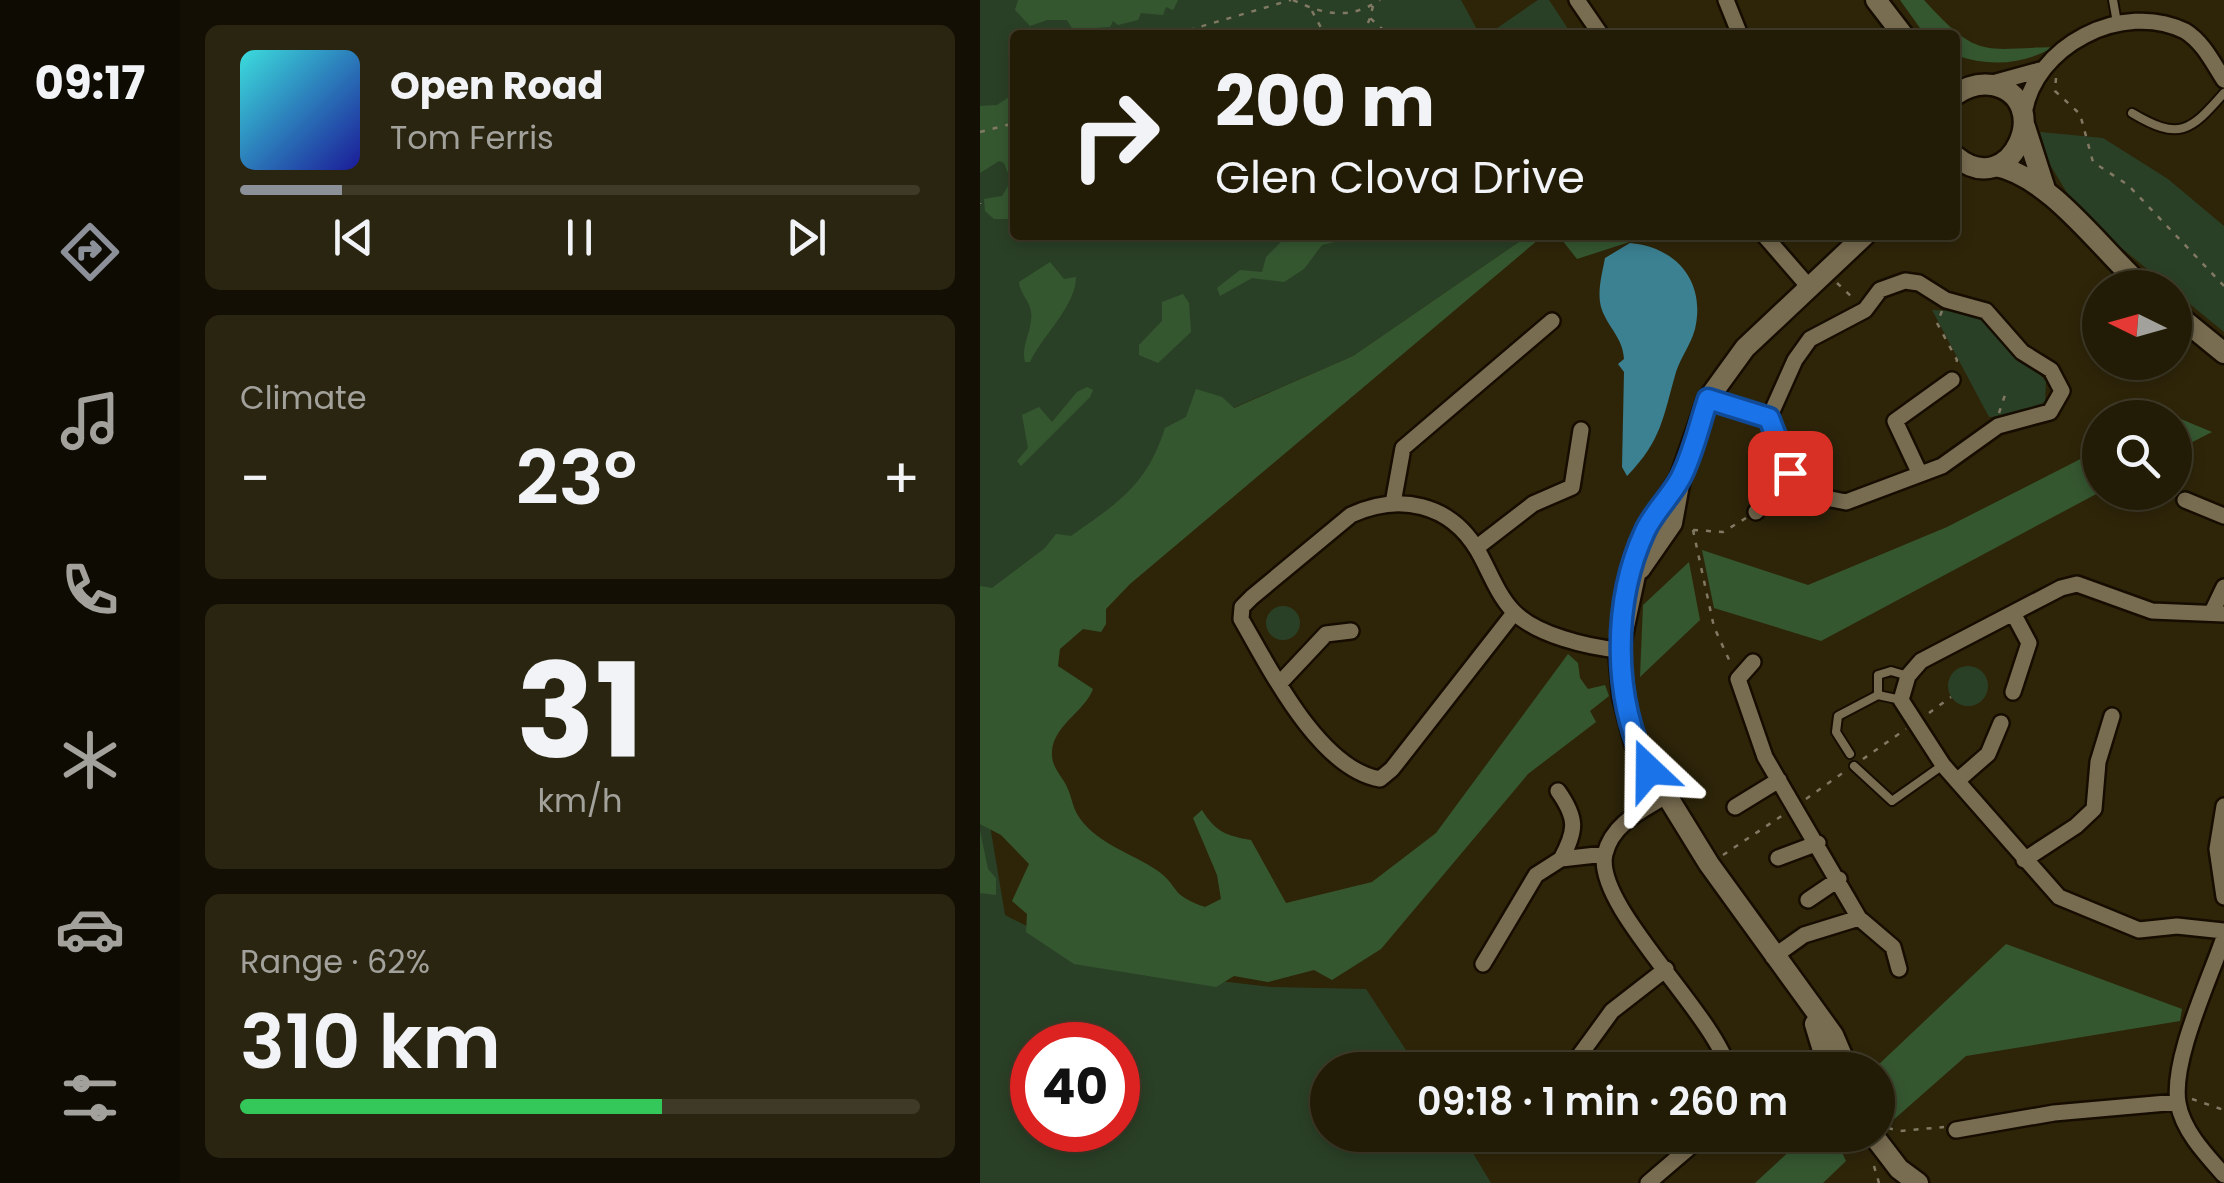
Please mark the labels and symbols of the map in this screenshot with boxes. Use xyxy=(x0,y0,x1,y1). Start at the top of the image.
north arrow xyxy=(2082,270,2192,380)
pin xyxy=(1748,431,1833,516)
position arrow xyxy=(1597,718,1701,822)
speed limit sign: 40 xyxy=(1010,1022,1140,1152)

